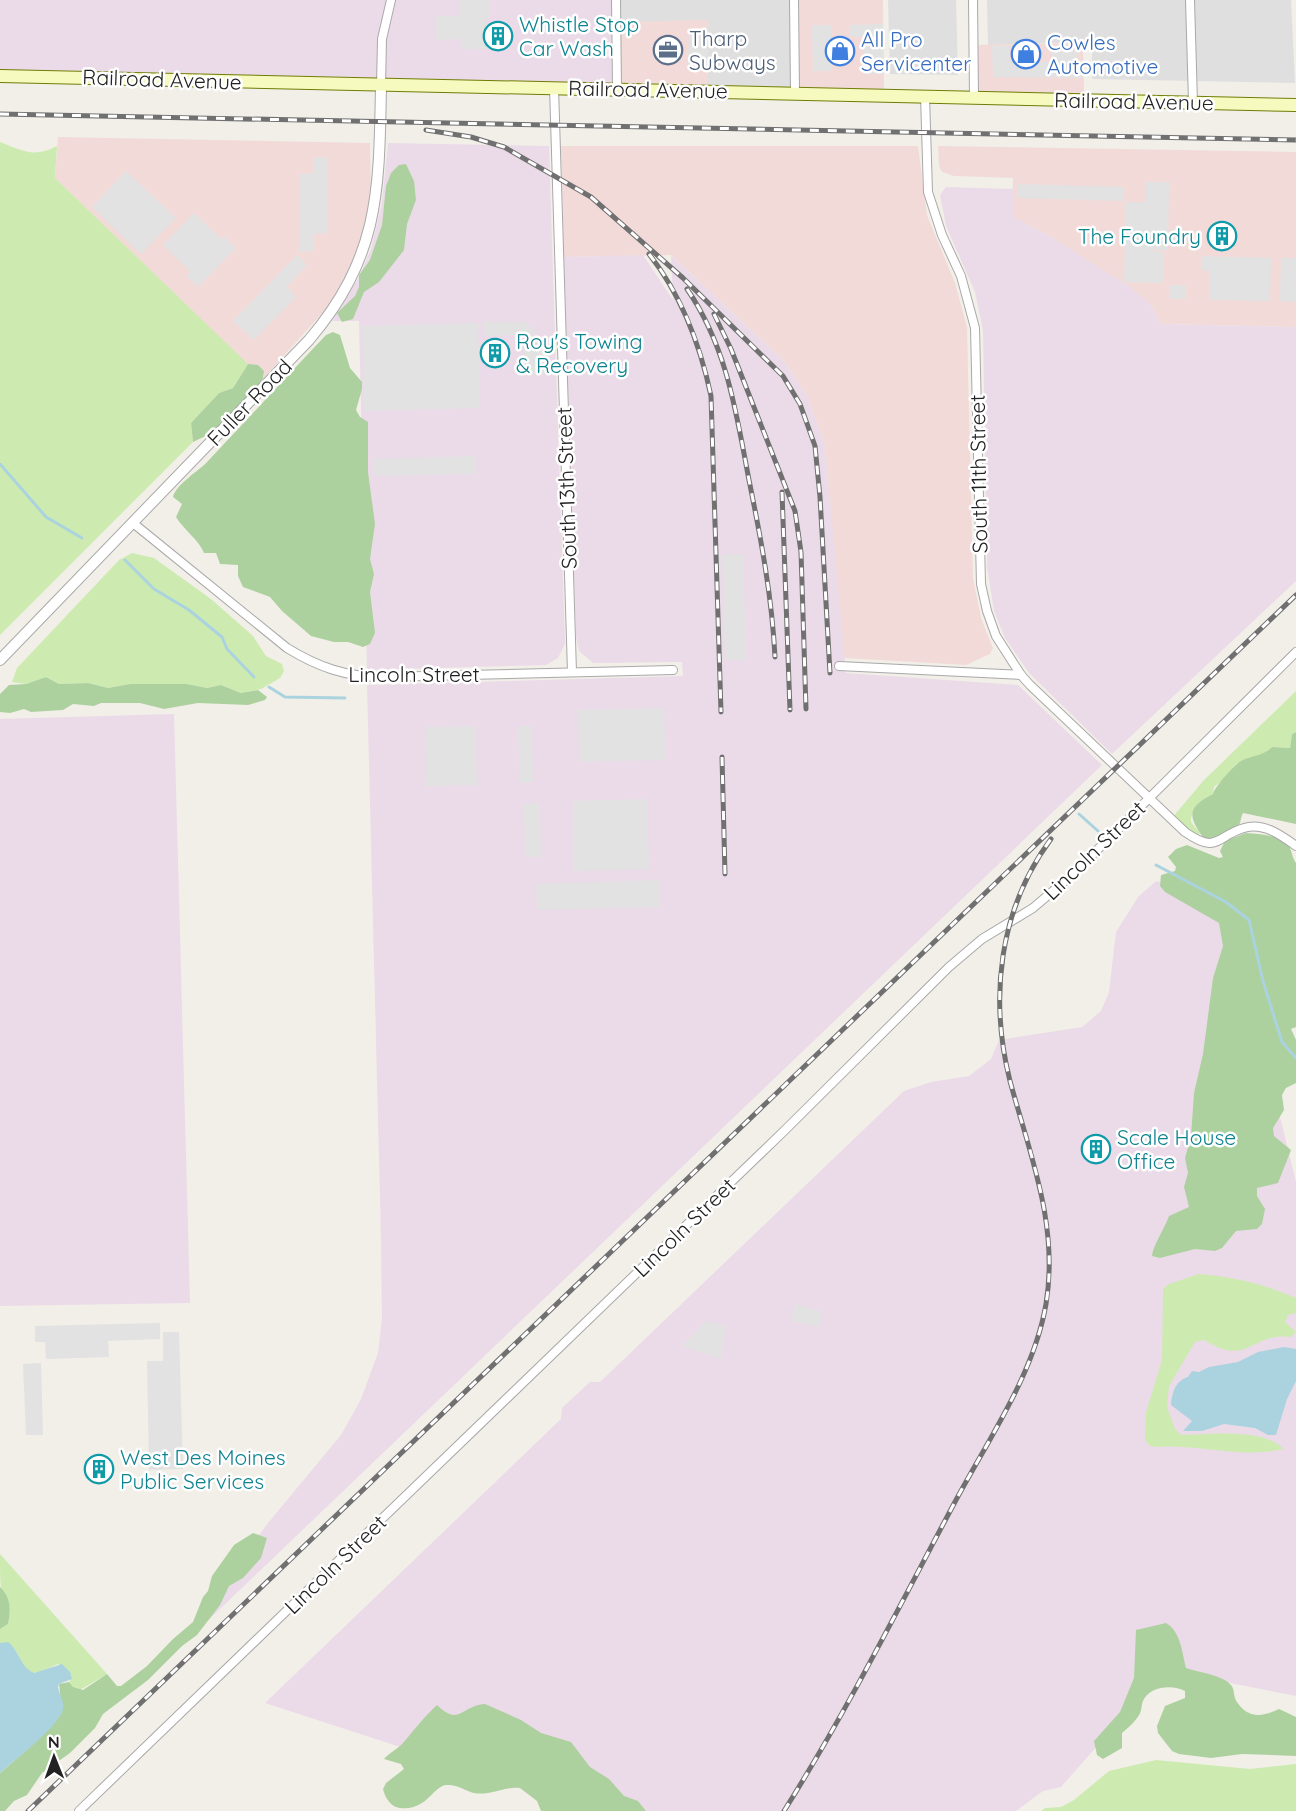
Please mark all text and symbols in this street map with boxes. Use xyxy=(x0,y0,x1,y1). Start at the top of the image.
place label: Whistle Stop Car Wash xyxy=(519,11,639,61)
building icon: Whistle Stop Car Wash xyxy=(482,20,514,52)
place label: Tharp Subways xyxy=(689,25,776,75)
place label: All Pro Servicenter xyxy=(861,26,971,76)
place label: Cowles Automotive xyxy=(1047,29,1158,79)
office icon: Tharp Subways xyxy=(652,34,684,66)
shop icon: All Pro Servicenter xyxy=(824,35,856,67)
shop icon: Cowles Automotive xyxy=(1010,38,1042,70)
street label: Railroad Avenue xyxy=(82,63,242,95)
street label: Railroad Avenue xyxy=(568,75,728,103)
street label: Railroad Avenue xyxy=(1054,87,1214,115)
building icon: The Foundry xyxy=(1206,220,1238,252)
place label: The Foundry xyxy=(1078,223,1201,249)
place label: Roy's Towing & Recovery xyxy=(516,328,643,378)
building icon: Roy's Towing & Recovery xyxy=(479,337,511,369)
street label: Fuller Road xyxy=(201,353,297,451)
street label: South 11th Street xyxy=(964,394,992,554)
street label: South 13th Street xyxy=(550,407,582,569)
street label: Lincoln Street xyxy=(348,661,480,687)
street label: Lincoln Street xyxy=(1038,795,1150,905)
place label: Scale House Office xyxy=(1117,1124,1236,1174)
building icon: Scale House Office xyxy=(1080,1133,1112,1165)
street label: Lincoln Street xyxy=(628,1172,740,1282)
place label: West Des Moines Public Services xyxy=(120,1444,286,1494)
building icon: West Des Moines Public Services xyxy=(83,1453,115,1485)
street label: Lincoln Street xyxy=(279,1509,391,1619)
north arrow xyxy=(24,1727,84,1787)
text: N xyxy=(48,1732,60,1752)

